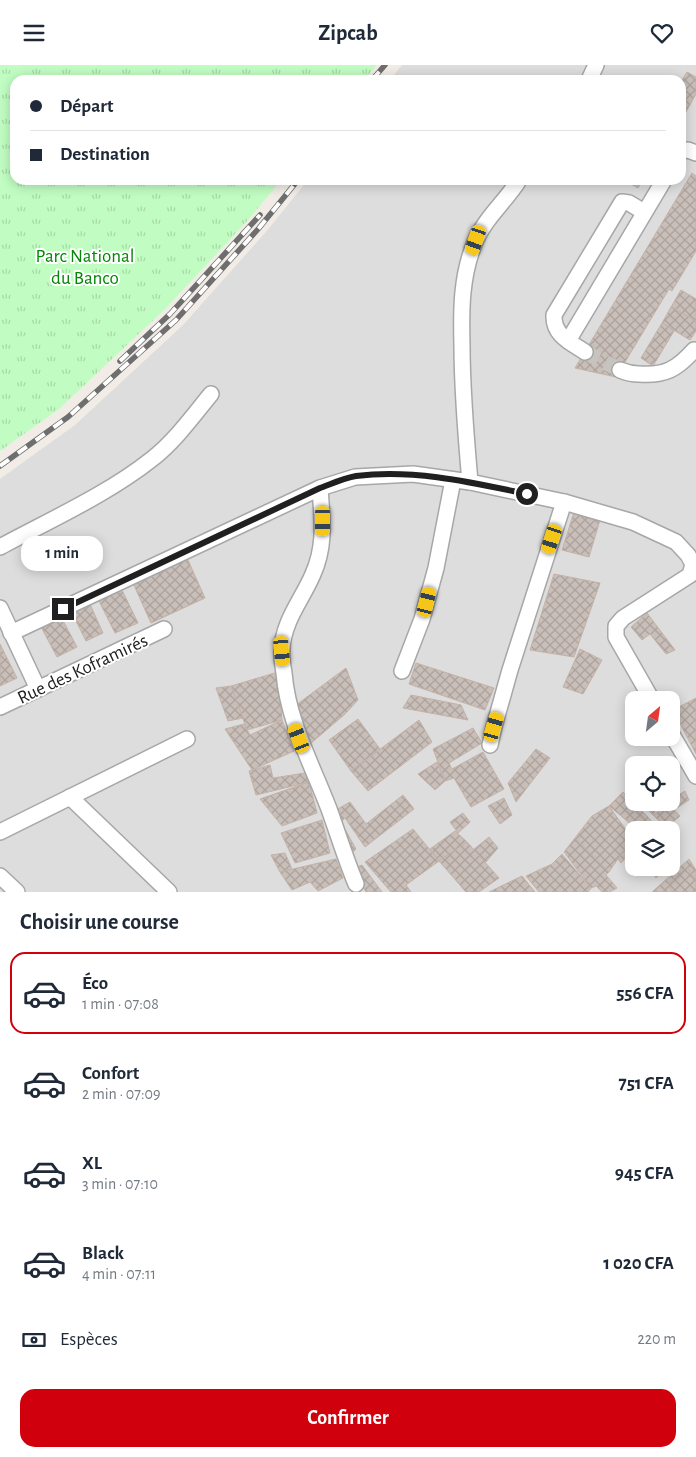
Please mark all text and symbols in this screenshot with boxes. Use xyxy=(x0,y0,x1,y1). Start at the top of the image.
icon: menu xyxy=(20,19,48,47)
icon: heart xyxy=(648,19,676,47)
text: Zipcab xyxy=(318,22,378,44)
text: Départ xyxy=(60,97,113,116)
text: Destination xyxy=(60,145,150,164)
car xyxy=(464,223,487,257)
park label: Parc National du Banco xyxy=(36,247,135,288)
route start xyxy=(516,483,538,505)
car xyxy=(315,506,330,536)
car xyxy=(540,522,563,556)
callout: 1 min xyxy=(22,537,104,571)
text: 1 min xyxy=(45,545,79,561)
car xyxy=(416,586,437,618)
route end xyxy=(52,598,74,620)
street label: Rue des Koframirés xyxy=(15,631,151,708)
car xyxy=(273,635,290,667)
north arrow xyxy=(625,691,680,746)
map controls xyxy=(625,691,680,876)
car xyxy=(482,711,505,743)
car xyxy=(286,721,311,755)
button: locate xyxy=(625,756,680,811)
button: layers xyxy=(625,821,680,876)
text: Choisir une course xyxy=(20,911,179,933)
icon: car xyxy=(22,971,67,1016)
text: Éco xyxy=(82,974,108,993)
text: 556 CFA xyxy=(616,984,674,1003)
text: 1 min · 07:08 xyxy=(82,996,159,1012)
icon: car xyxy=(22,1061,67,1106)
text: Confort xyxy=(82,1064,139,1083)
text: 751 CFA xyxy=(618,1074,674,1093)
text: 2 min · 07:09 xyxy=(82,1086,161,1102)
icon: car xyxy=(22,1151,67,1196)
text: XL xyxy=(82,1154,102,1173)
text: 945 CFA xyxy=(615,1164,674,1183)
text: 3 min · 07:10 xyxy=(82,1176,158,1192)
icon: car xyxy=(22,1241,67,1286)
text: Black xyxy=(82,1244,124,1263)
text: 1 020 CFA xyxy=(603,1254,674,1273)
text: 4 min · 07:11 xyxy=(82,1266,156,1282)
icon: cash xyxy=(20,1326,48,1354)
text: Espèces xyxy=(60,1330,118,1349)
text: 220 m xyxy=(638,1331,676,1347)
button: Confirmer xyxy=(20,1389,676,1447)

